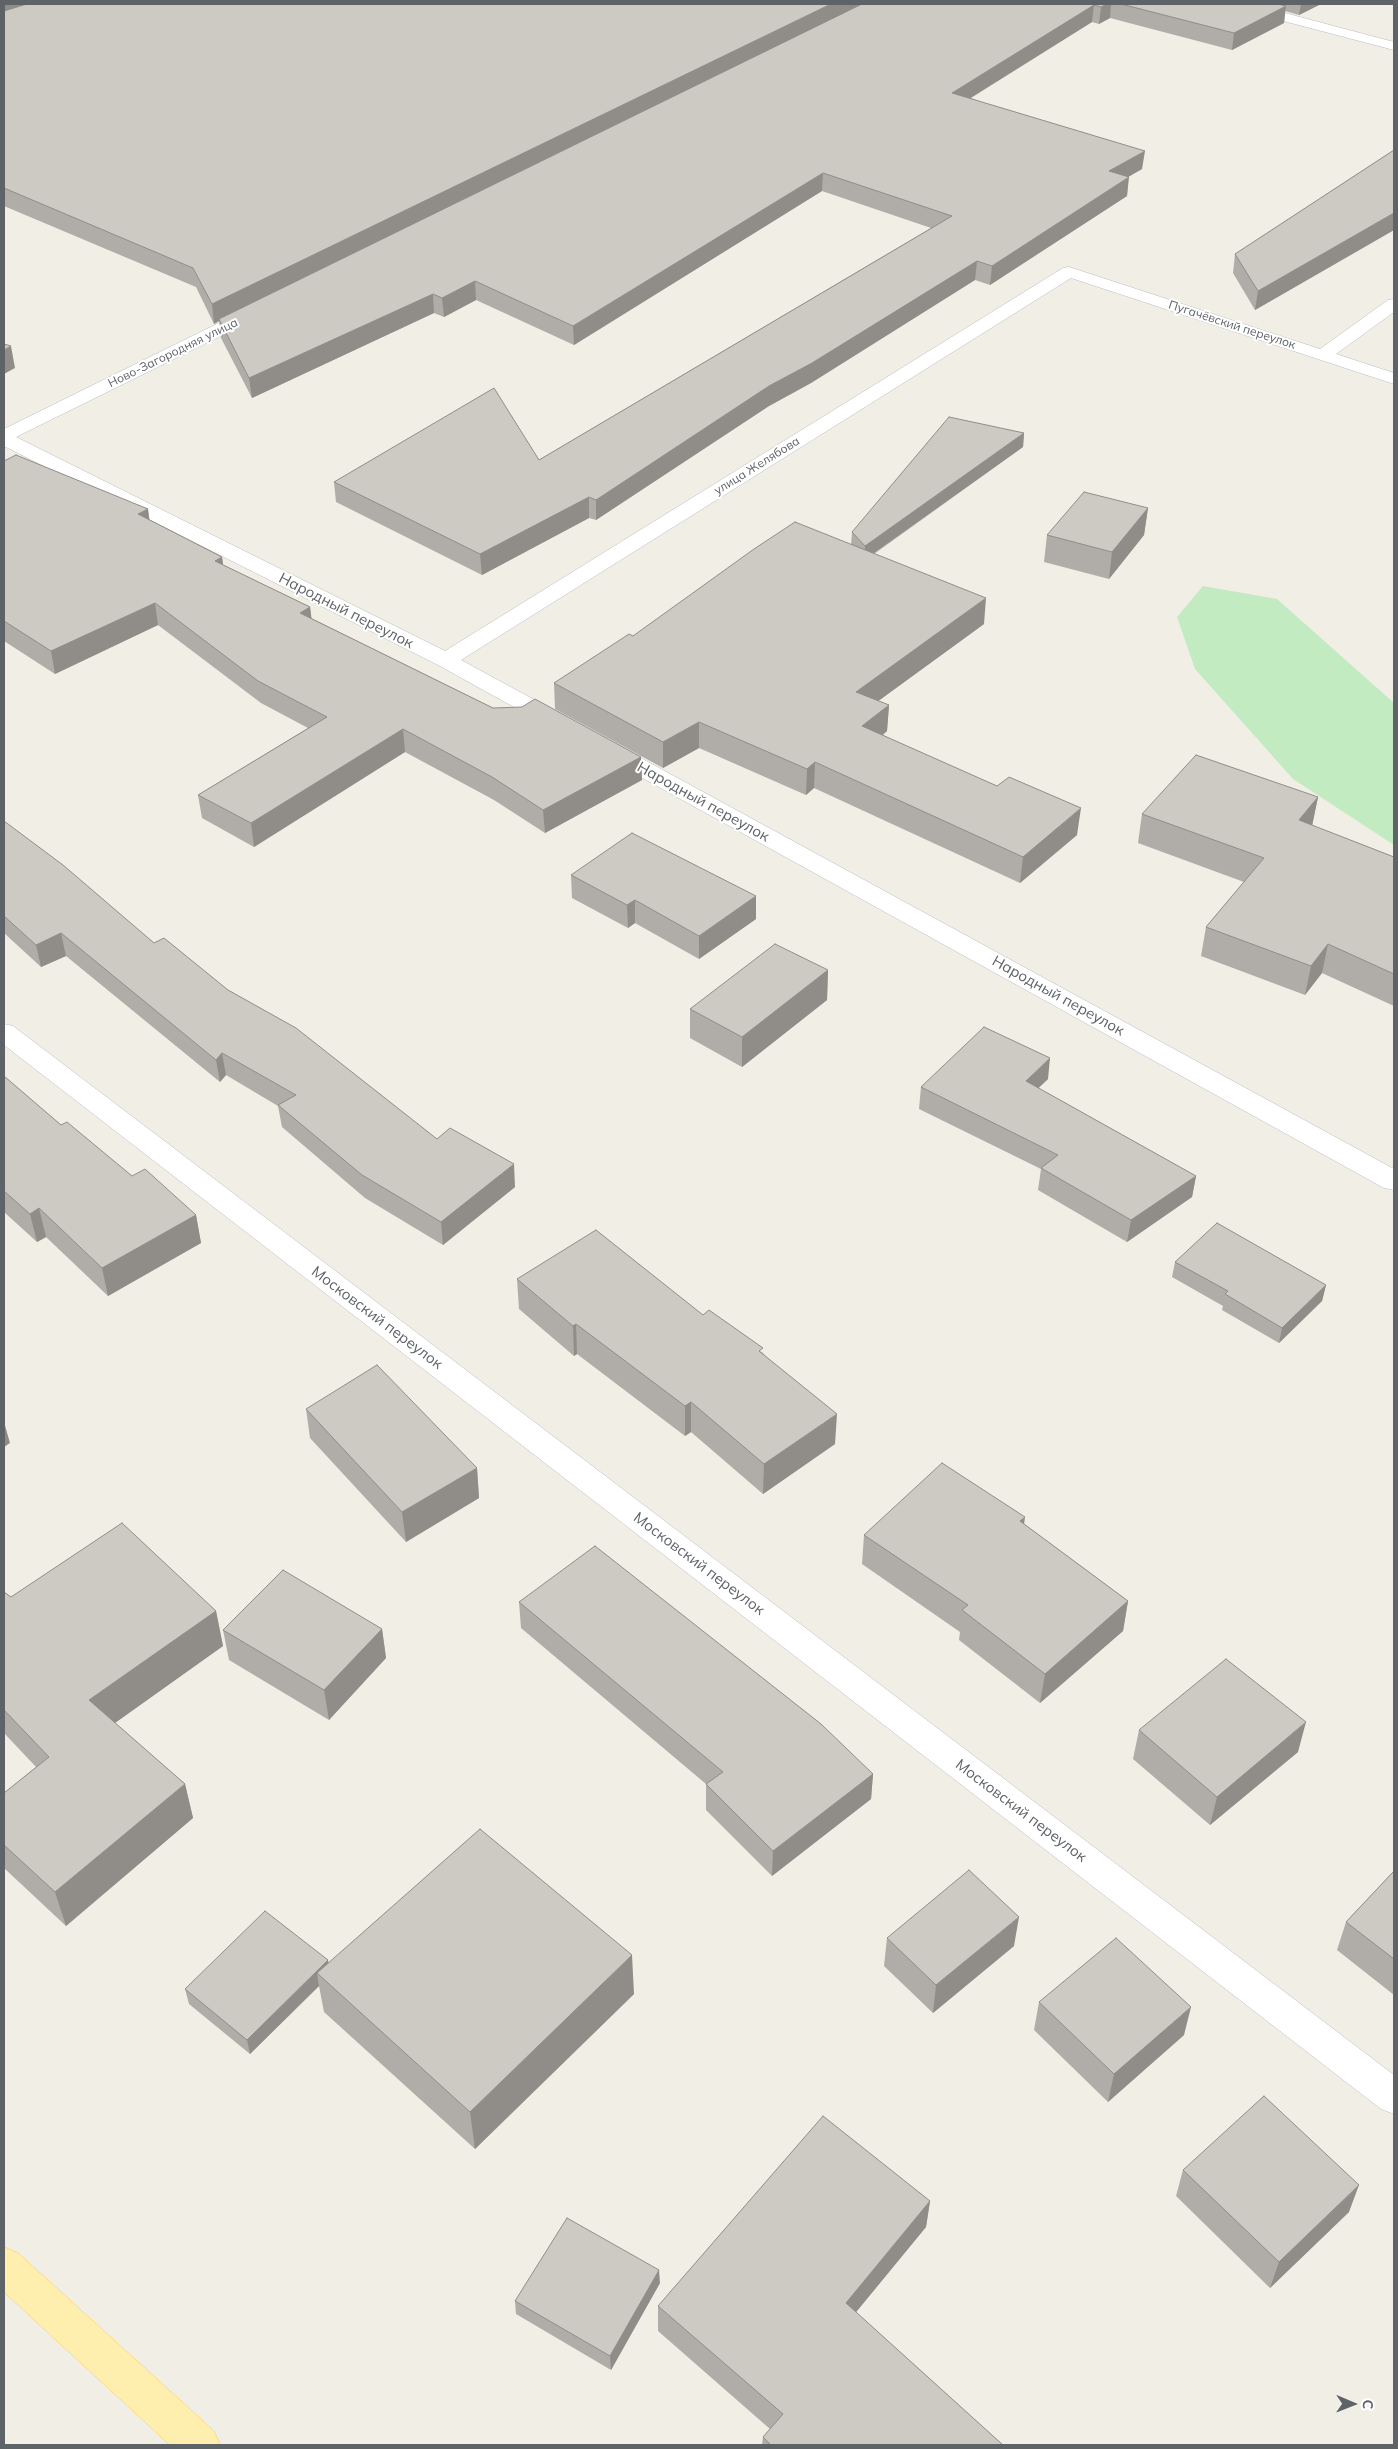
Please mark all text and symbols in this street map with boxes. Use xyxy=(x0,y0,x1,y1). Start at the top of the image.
street label: Пугачёвский переулок xyxy=(1167,298,1297,352)
street label: Ново-Загородняя улица xyxy=(106,315,240,391)
street label: улица Желябова xyxy=(712,434,802,498)
street label: Народный переулок xyxy=(276,569,416,653)
street label: Народный переулок xyxy=(634,758,772,846)
street label: Народный переулок xyxy=(989,952,1127,1040)
street label: Московский переулок xyxy=(308,1263,446,1373)
street label: Московский переулок xyxy=(630,1509,768,1619)
street label: Московский переулок xyxy=(952,1756,1090,1866)
north arrow xyxy=(1328,2379,1378,2429)
text: С xyxy=(1359,2399,1377,2409)

